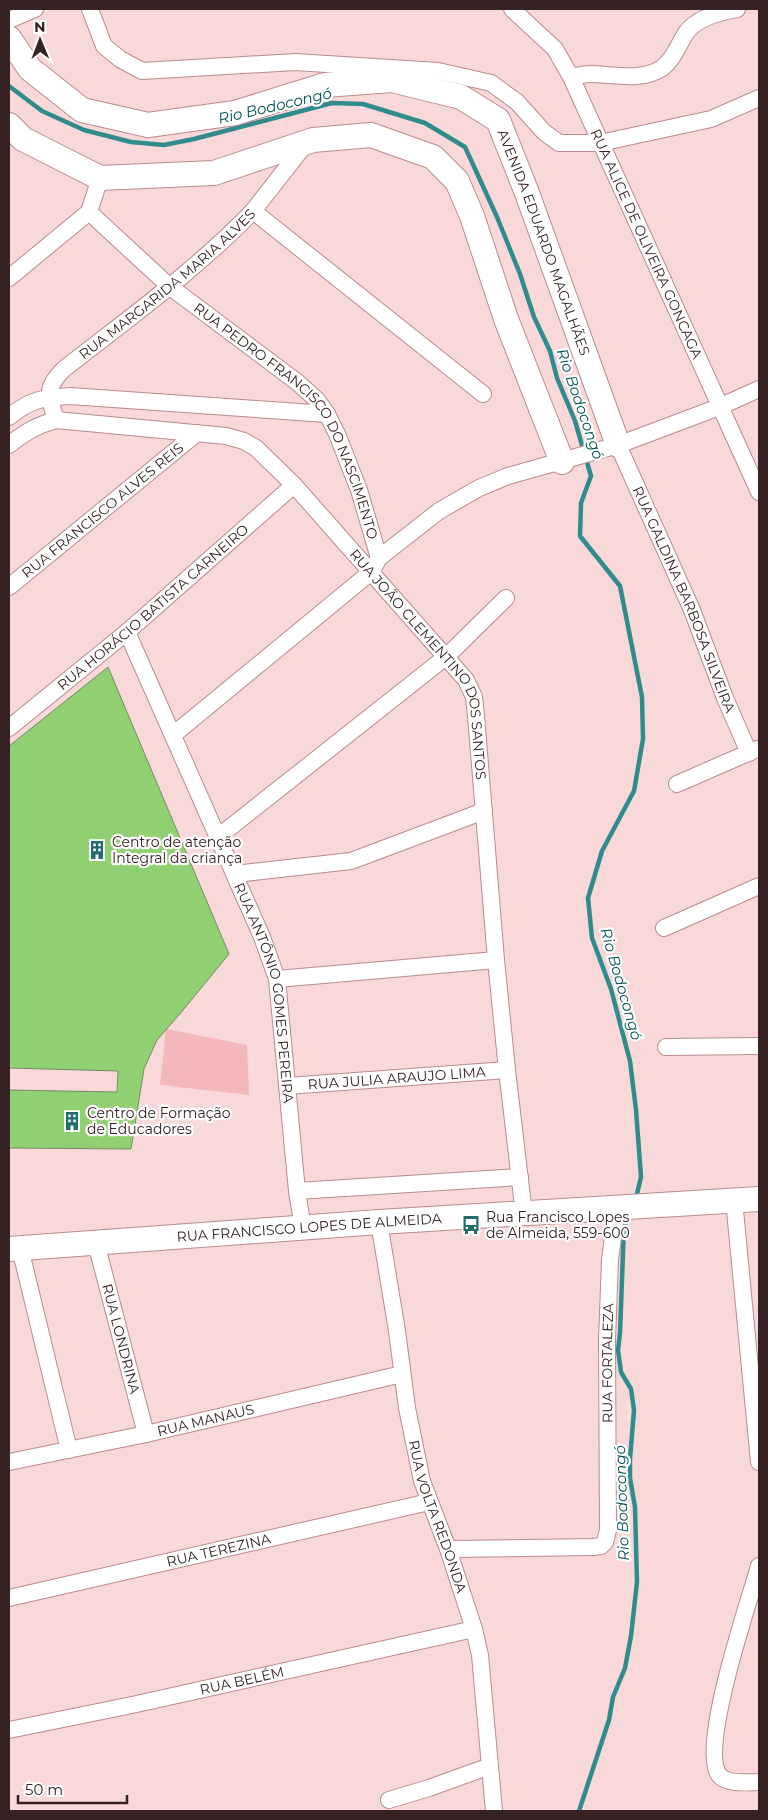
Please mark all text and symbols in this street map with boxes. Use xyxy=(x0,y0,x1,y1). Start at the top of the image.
north arrow xyxy=(15,15,65,65)
text: N xyxy=(34,18,46,36)
water label: Rio Bodocongó xyxy=(216,83,334,128)
street label: RUA ALICE DE OLIVEIRA GONCAGA xyxy=(587,126,707,362)
street label: AVENIDA EDUARDO MAGALHÃES xyxy=(494,127,594,358)
street label: RUA MARGARIDA MARIA ALVES xyxy=(75,205,259,363)
street label: RUA PEDRO FRANCISCO DO NASCIMENTO xyxy=(190,299,382,542)
water label: Rio Bodocongó xyxy=(553,346,608,462)
street label: RUA FRANCISCO ALVES REIS xyxy=(18,439,187,582)
street label: RUA GALDINA BARBOSA SILVEIRA xyxy=(629,483,740,716)
street label: RUA HORÁCIO BATISTA CARNEIRO xyxy=(54,520,253,694)
street label: RUA JOÃO CLEMENTINO DOS SANTOS xyxy=(346,545,490,780)
place label: Centro de atenção Integral da criança xyxy=(112,833,242,867)
building icon: Centro de atenção Integral da criança xyxy=(86,839,108,861)
street label: RUA ANTÔNIO GOMES PEREIRA xyxy=(230,880,298,1105)
water label: Rio Bodocongó xyxy=(596,925,647,1042)
street label: RUA JULIA ARAUJO LIMA xyxy=(307,1063,487,1093)
place label: Centro de Formação de Educadores xyxy=(87,1104,231,1138)
building icon: Centro de Formação de Educadores xyxy=(61,1110,83,1132)
place label: Rua Francisco Lopes de Almeida, 559-600 xyxy=(486,1208,630,1242)
street label: RUA FRANCISCO LOPES DE ALMEIDA xyxy=(176,1209,443,1246)
bus stop icon: Rua Francisco Lopes de Almeida, 559-600 xyxy=(460,1214,482,1236)
street label: RUA LONDRINA xyxy=(98,1282,144,1397)
street label: RUA FORTALEZA xyxy=(598,1302,617,1423)
street label: RUA MANAUS xyxy=(155,1400,256,1440)
street label: RUA VOLTA REDONDA xyxy=(405,1438,471,1596)
water label: Rio Bodocongó xyxy=(610,1445,633,1561)
street label: RUA TEREZINA xyxy=(165,1529,273,1571)
street label: RUA BELÉM xyxy=(198,1663,286,1699)
scale bar xyxy=(18,1772,126,1804)
text: 50 m xyxy=(25,1780,63,1799)

